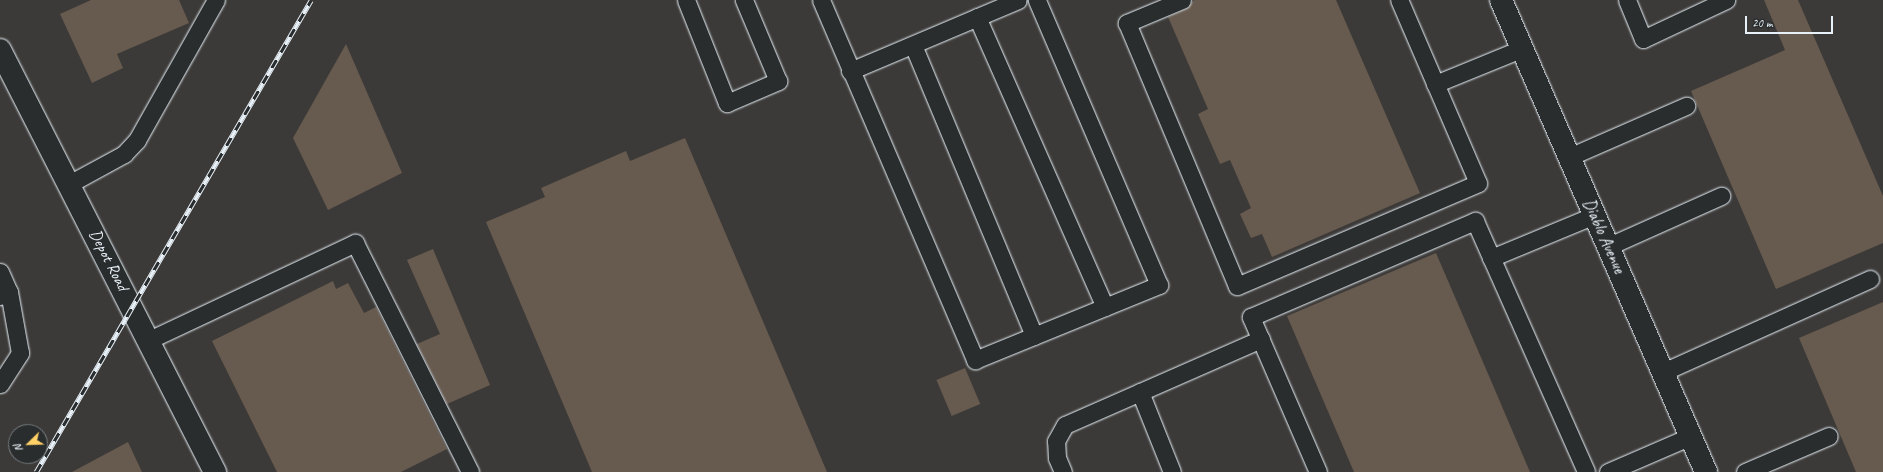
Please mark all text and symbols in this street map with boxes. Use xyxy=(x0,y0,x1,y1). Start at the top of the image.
scale bar xyxy=(1747,8,1835,34)
text: 20 m xyxy=(1752,15,1772,31)
street label: Diablo Avenue xyxy=(1579,196,1629,276)
street label: Depot Road xyxy=(85,226,133,294)
north arrow xyxy=(8,424,48,464)
text: N xyxy=(10,442,26,454)

